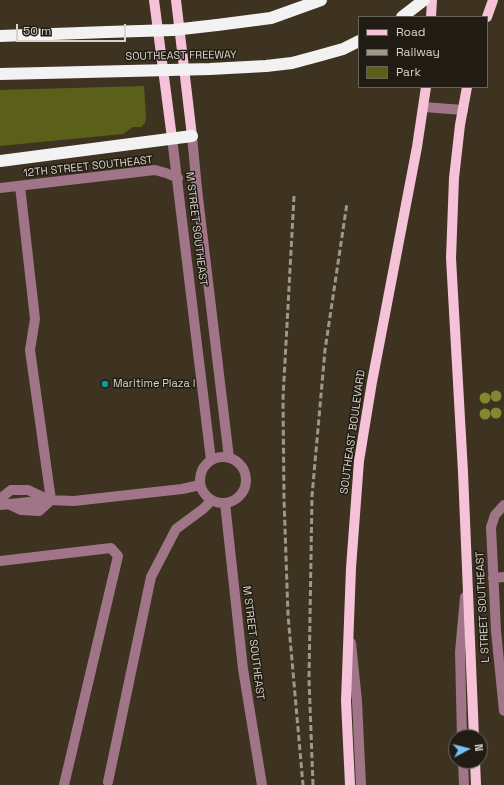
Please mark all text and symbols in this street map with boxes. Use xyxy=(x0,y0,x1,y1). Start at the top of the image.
scale bar xyxy=(18,16,128,42)
legend xyxy=(358,16,488,88)
text: 50 m xyxy=(23,23,51,39)
text: Road xyxy=(396,24,425,40)
text: Railway xyxy=(396,44,440,60)
street label: SOUTHEAST FREEWAY xyxy=(125,48,237,64)
text: Park xyxy=(396,64,421,80)
street label: 12TH STREET SOUTHEAST xyxy=(23,154,153,180)
street label: M STREET SOUTHEAST xyxy=(182,171,210,287)
street label: SOUTHEAST BOULEVARD xyxy=(338,369,368,495)
place label: Maritime Plaza I xyxy=(113,377,195,391)
marker: Maritime Plaza I xyxy=(100,379,110,389)
street label: L STREET SOUTHEAST xyxy=(473,551,493,663)
street label: M STREET SOUTHEAST xyxy=(239,585,267,701)
north arrow xyxy=(448,729,488,769)
text: N xyxy=(472,743,486,752)

